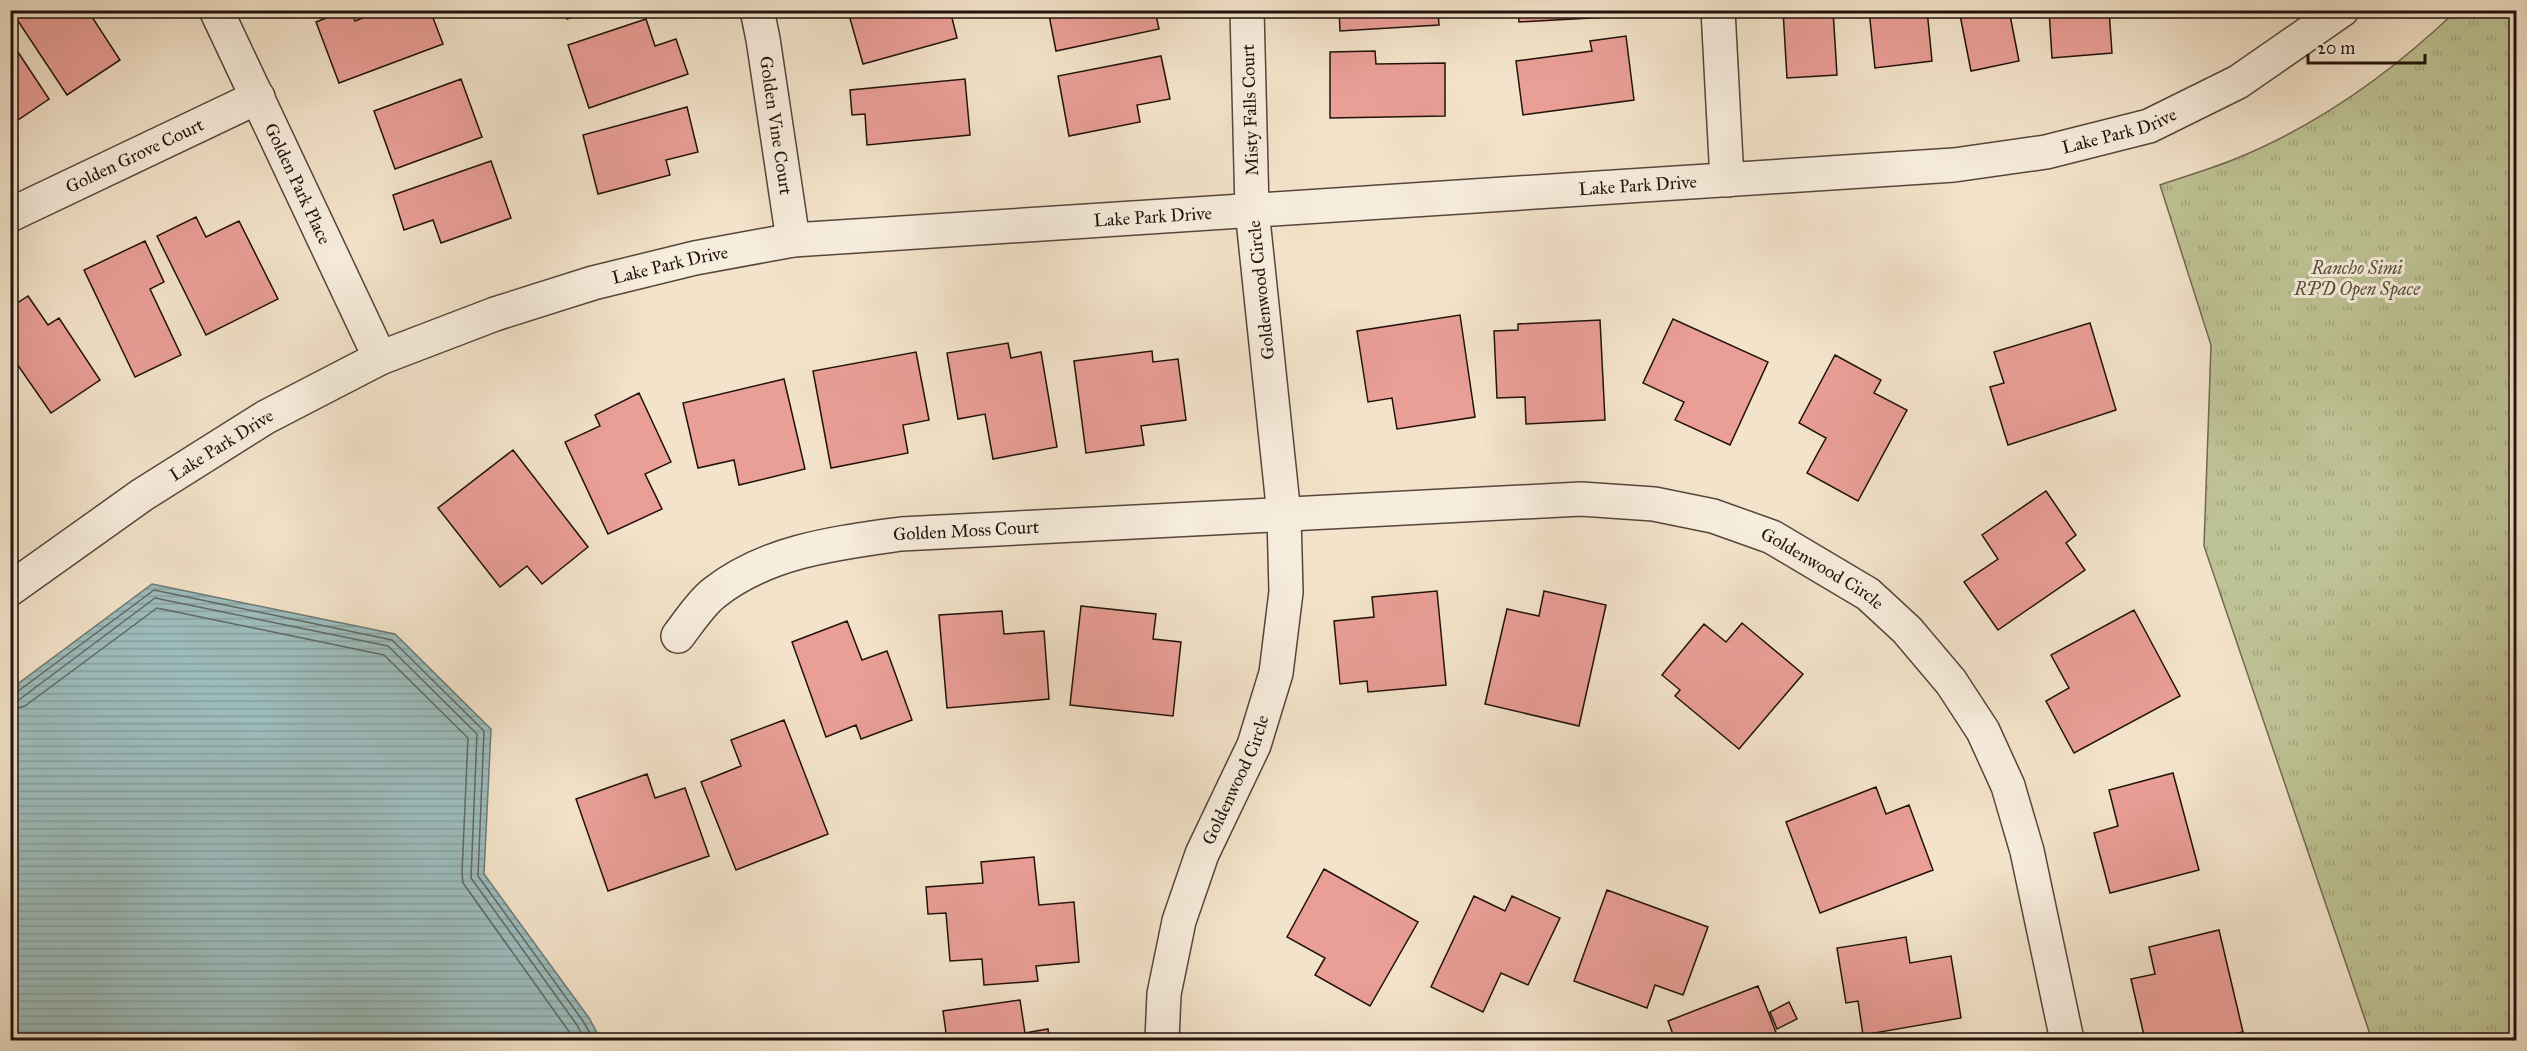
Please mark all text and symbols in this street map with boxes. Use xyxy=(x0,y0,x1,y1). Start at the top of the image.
scale bar xyxy=(2308,27,2425,65)
text: 20 m xyxy=(2317,37,2355,59)
street label: Misty Falls Court xyxy=(1237,43,1263,176)
street label: Golden Vine Court xyxy=(755,55,797,197)
street label: Lake Park Drive xyxy=(2060,103,2180,159)
street label: Golden Grove Court xyxy=(62,113,208,198)
street label: Golden Park Place xyxy=(260,119,336,248)
street label: Lake Park Drive xyxy=(1578,171,1698,200)
street label: Lake Park Drive xyxy=(1093,202,1213,232)
street label: Goldenwood Circle xyxy=(1243,219,1279,361)
street label: Lake Park Drive xyxy=(610,241,730,289)
park label: Rancho Simi RPD Open Space xyxy=(2293,257,2421,301)
street label: Lake Park Drive xyxy=(165,404,277,486)
street label: Golden Moss Court xyxy=(892,516,1040,546)
street label: Goldenwood Circle xyxy=(1758,523,1888,614)
street label: Goldenwood Circle xyxy=(1197,712,1274,848)

